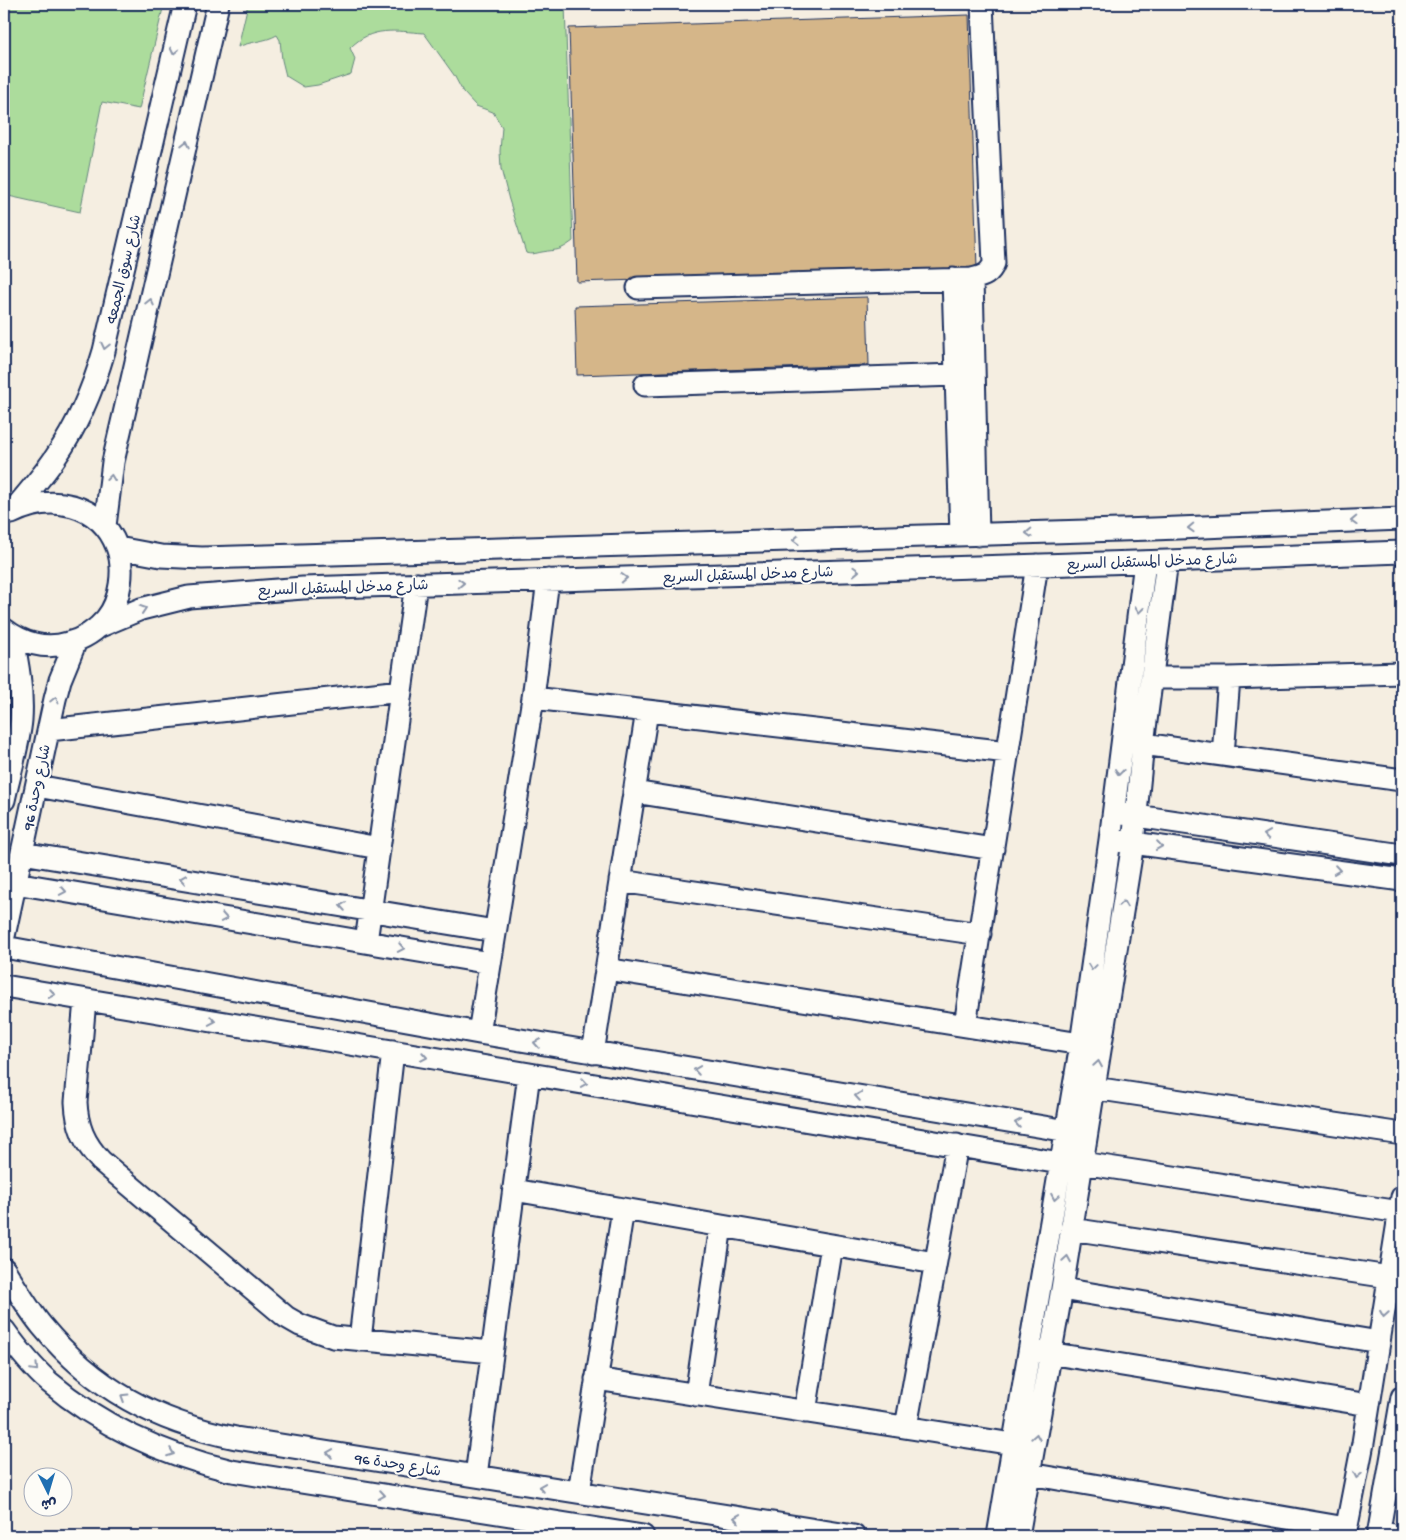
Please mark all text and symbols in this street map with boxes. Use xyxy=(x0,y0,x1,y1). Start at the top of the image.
one-way arrow xyxy=(169,47,180,56)
one-way arrow xyxy=(180,139,191,148)
street label: شارع سوق الجمعه xyxy=(104,213,146,326)
one-way arrow xyxy=(144,298,155,307)
one-way arrow xyxy=(100,341,111,350)
one-way arrow xyxy=(105,474,116,482)
one-way arrow xyxy=(1349,516,1357,526)
one-way arrow xyxy=(1187,522,1195,533)
one-way arrow xyxy=(1025,528,1032,538)
one-way arrow xyxy=(792,535,800,546)
street label: شارع مدخل المستقبل السريع xyxy=(1066,551,1238,575)
street label: شارع مدخل المستقبل السريع xyxy=(662,564,834,588)
one-way arrow xyxy=(852,566,860,576)
one-way arrow xyxy=(620,573,628,583)
street label: شارع مدخل المستقبل السريع xyxy=(257,577,429,601)
one-way arrow xyxy=(458,578,466,588)
one-way arrow xyxy=(139,604,147,614)
one-way arrow xyxy=(1134,607,1145,615)
one-way arrow xyxy=(49,695,60,704)
street label: شارع وحدة 96 xyxy=(20,743,56,833)
one-way arrow xyxy=(1114,768,1125,776)
one-way arrow xyxy=(1263,830,1271,841)
one-way arrow xyxy=(1155,840,1163,851)
one-way arrow xyxy=(1333,864,1341,875)
one-way arrow xyxy=(179,875,187,885)
one-way arrow xyxy=(60,885,68,896)
one-way arrow xyxy=(1118,899,1128,908)
one-way arrow xyxy=(339,901,347,912)
one-way arrow xyxy=(219,913,228,923)
one-way arrow xyxy=(397,943,405,953)
one-way arrow xyxy=(1087,964,1098,972)
one-way arrow xyxy=(47,989,56,999)
one-way arrow xyxy=(208,1015,217,1025)
one-way arrow xyxy=(533,1038,541,1049)
one-way arrow xyxy=(420,1051,429,1061)
one-way arrow xyxy=(1093,1060,1103,1069)
one-way arrow xyxy=(693,1065,702,1075)
one-way arrow xyxy=(580,1078,589,1088)
one-way arrow xyxy=(853,1092,862,1102)
one-way arrow xyxy=(1014,1118,1022,1128)
one-way arrow xyxy=(1050,1192,1060,1201)
one-way arrow xyxy=(1061,1255,1071,1264)
one-way arrow xyxy=(1379,1310,1389,1319)
one-way arrow xyxy=(29,1362,38,1371)
one-way arrow xyxy=(120,1394,129,1403)
one-way arrow xyxy=(1030,1432,1040,1441)
one-way arrow xyxy=(167,1447,175,1457)
one-way arrow xyxy=(325,1448,333,1459)
street label: شارع وحدة 96 xyxy=(352,1450,442,1482)
north arrow xyxy=(22,1468,72,1518)
one-way arrow xyxy=(1352,1470,1363,1479)
one-way arrow xyxy=(538,1482,546,1492)
one-way arrow xyxy=(378,1489,386,1499)
text: ش xyxy=(41,1493,57,1512)
one-way arrow xyxy=(733,1513,741,1523)

